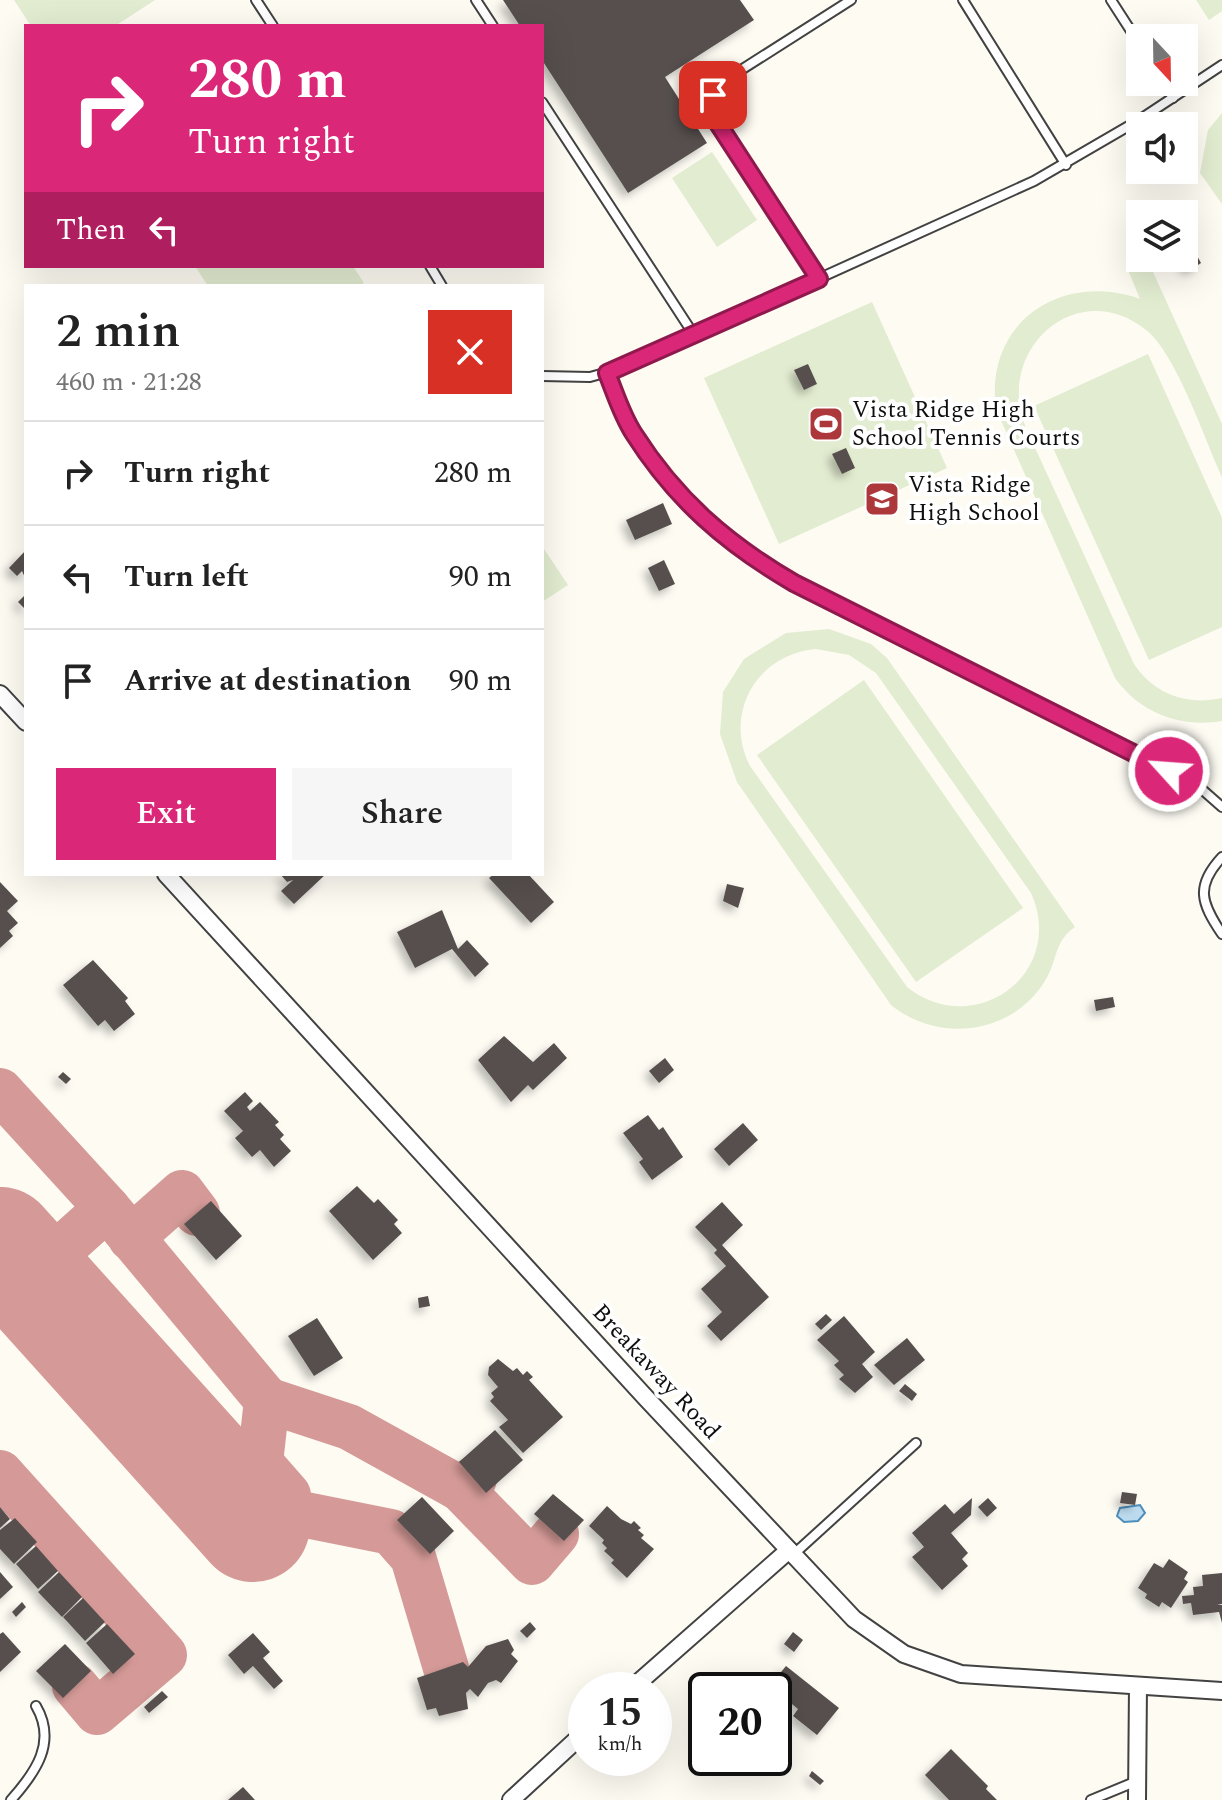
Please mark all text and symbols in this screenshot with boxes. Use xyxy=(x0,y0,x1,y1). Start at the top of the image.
north arrow xyxy=(1126,24,1198,96)
map controls xyxy=(1126,24,1198,272)
text: 280 m xyxy=(188,38,347,123)
icon: right xyxy=(56,56,160,160)
pin xyxy=(679,61,747,129)
icon: arrive xyxy=(691,73,735,117)
button: sound xyxy=(1126,112,1198,184)
text: Turn right xyxy=(188,115,355,170)
button: layers xyxy=(1126,200,1198,272)
text: Then xyxy=(56,207,126,253)
icon: left xyxy=(142,208,186,252)
text: 2 min xyxy=(56,295,181,368)
button: close xyxy=(428,310,512,394)
text: 460 m · 21:28 xyxy=(56,362,202,402)
place label: Vista Ridge High School Tennis Courts xyxy=(852,392,1080,456)
sports icon: Vista Ridge High School Tennis Courts xyxy=(807,405,845,443)
text: Turn right xyxy=(124,450,270,496)
text: 280 m xyxy=(434,450,512,496)
icon: right xyxy=(56,451,100,495)
place label: Vista Ridge High School xyxy=(908,467,1040,531)
school or university icon: Vista Ridge High School xyxy=(863,480,901,518)
text: Turn left xyxy=(124,554,249,600)
text: 90 m xyxy=(449,554,512,600)
icon: left xyxy=(56,555,100,599)
text: Arrive at destination xyxy=(124,658,411,704)
text: 90 m xyxy=(449,658,512,704)
icon: arrive xyxy=(56,659,100,703)
position arrow xyxy=(1127,729,1211,813)
button: Exit xyxy=(56,768,276,860)
button: Share xyxy=(292,768,512,860)
street label: Breakaway Road xyxy=(583,1296,729,1448)
speed limit sign: 20 xyxy=(688,1672,792,1776)
text: 15 xyxy=(598,1683,642,1744)
text: km/h xyxy=(598,1729,643,1759)

